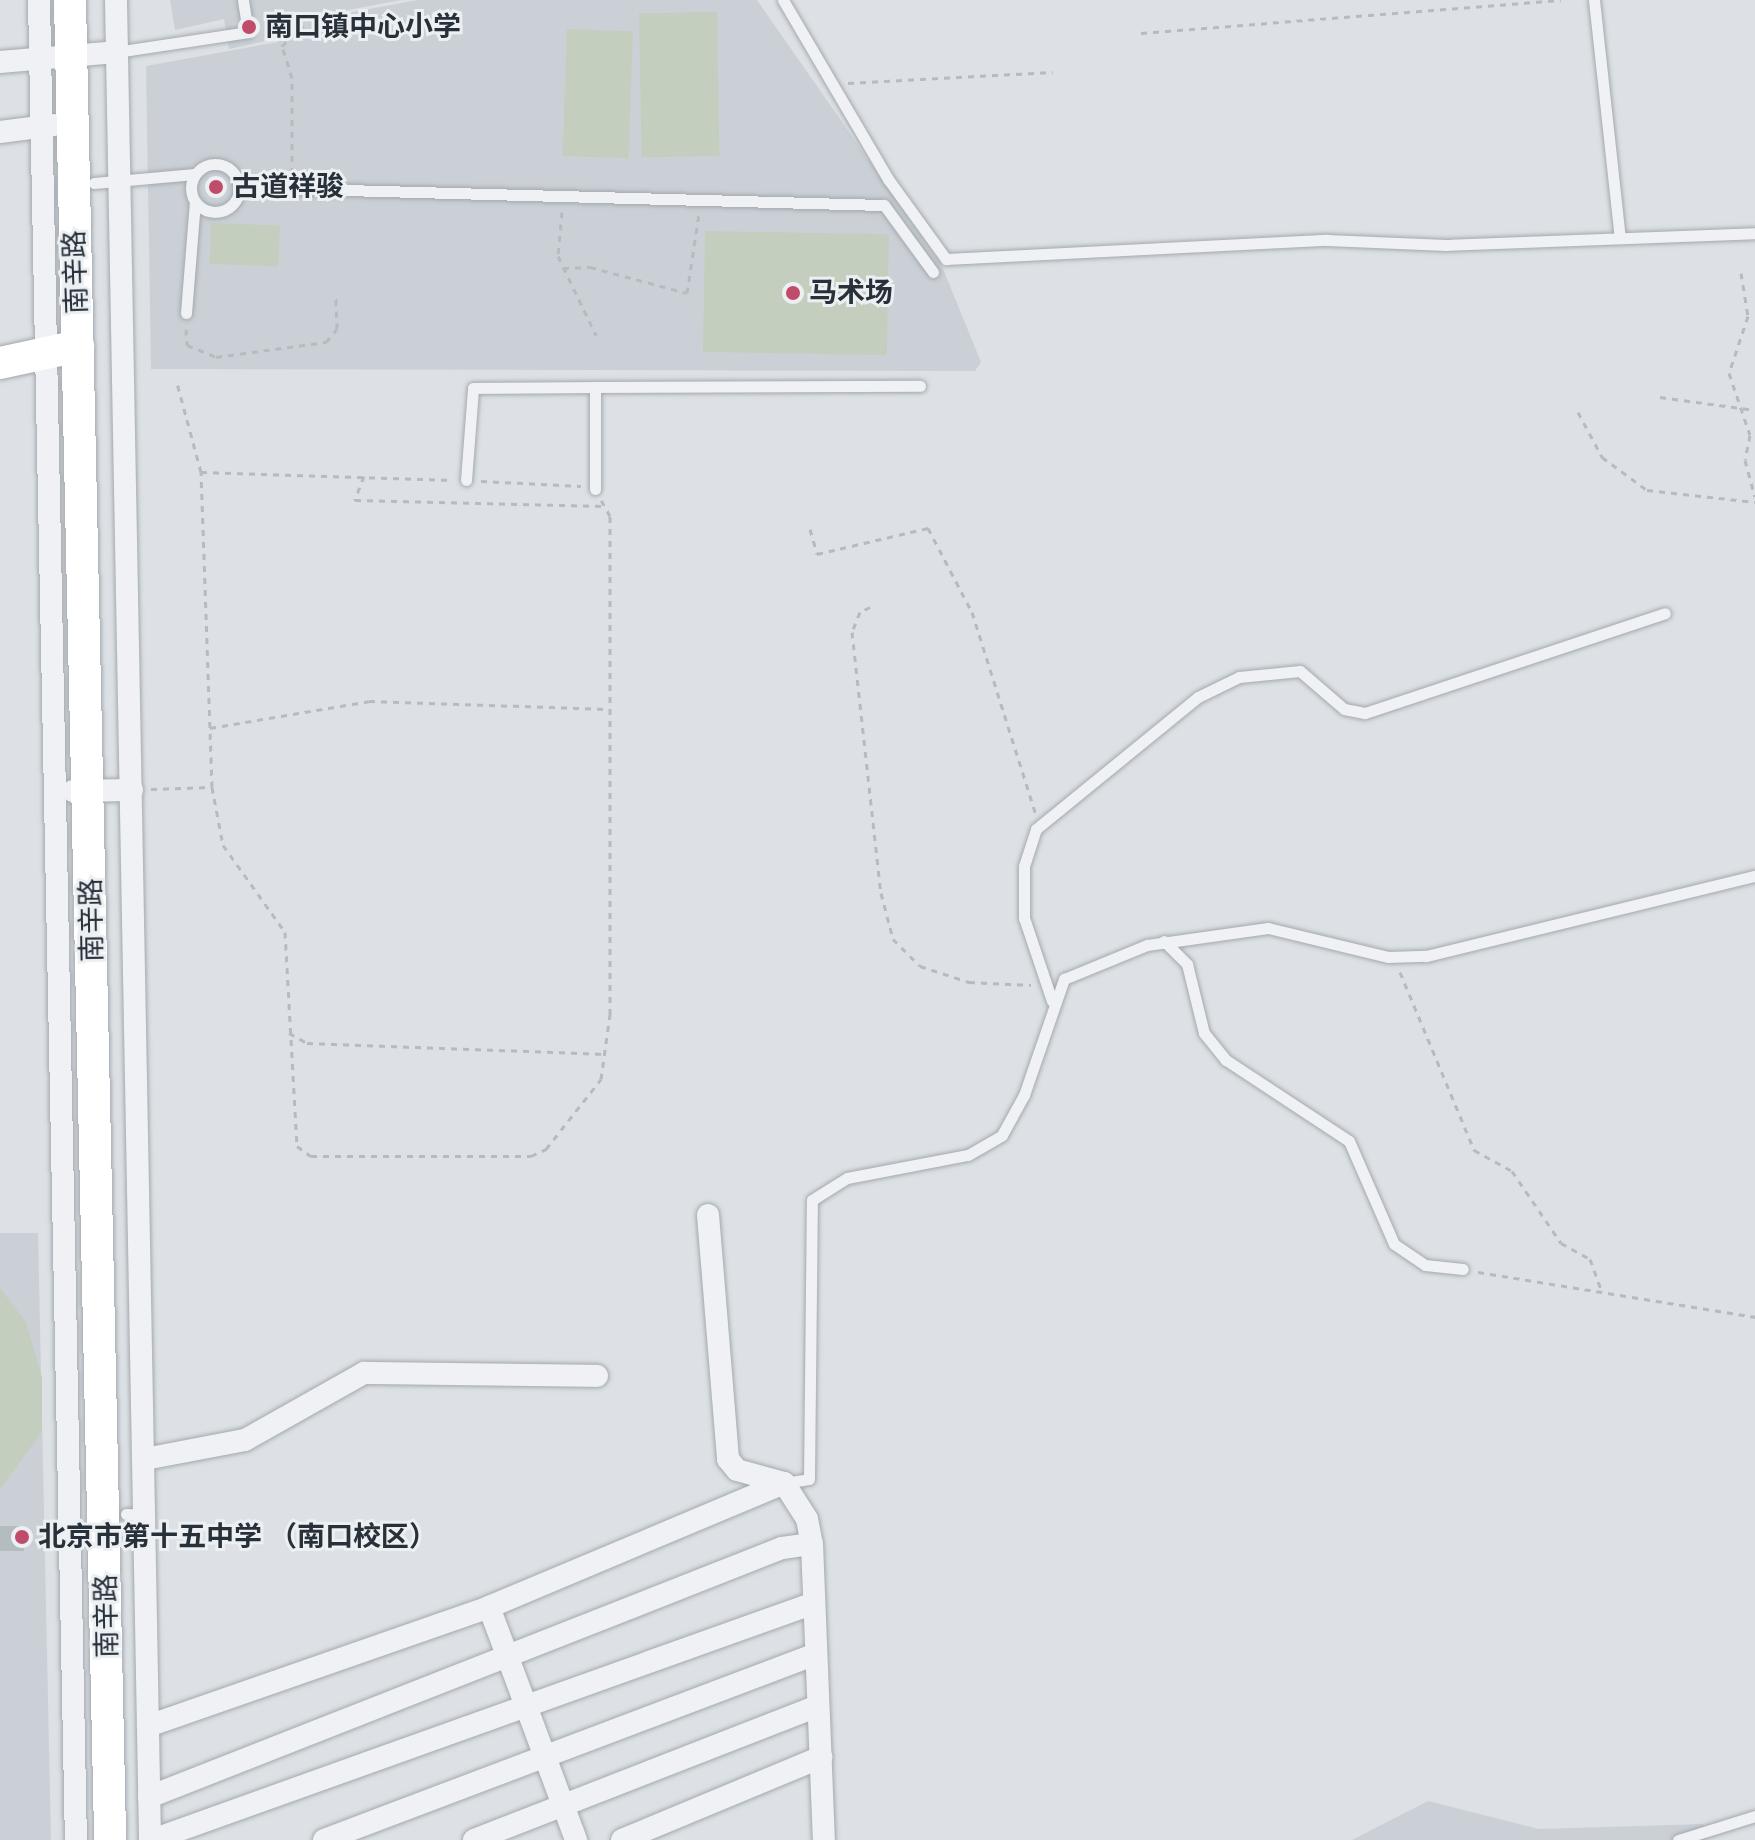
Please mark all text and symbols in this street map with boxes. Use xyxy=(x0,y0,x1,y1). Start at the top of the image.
place label: 南口镇中心小学 xyxy=(265,10,461,44)
marker: 南口镇中心小学 xyxy=(240,18,258,36)
place label: 古道祥骏 xyxy=(232,170,344,204)
marker: 古道祥骏 xyxy=(207,178,225,196)
street label: 南辛路 xyxy=(58,229,94,315)
place label: 马术场 xyxy=(809,276,893,310)
marker: 马术场 xyxy=(784,284,802,302)
street label: 南辛路 xyxy=(74,878,110,962)
place label: 北京市第十五中学 （南口校区） xyxy=(38,1520,437,1554)
marker: 北京市第十五中学 （南口校区） xyxy=(13,1528,31,1546)
street label: 南辛路 xyxy=(89,1574,125,1658)

